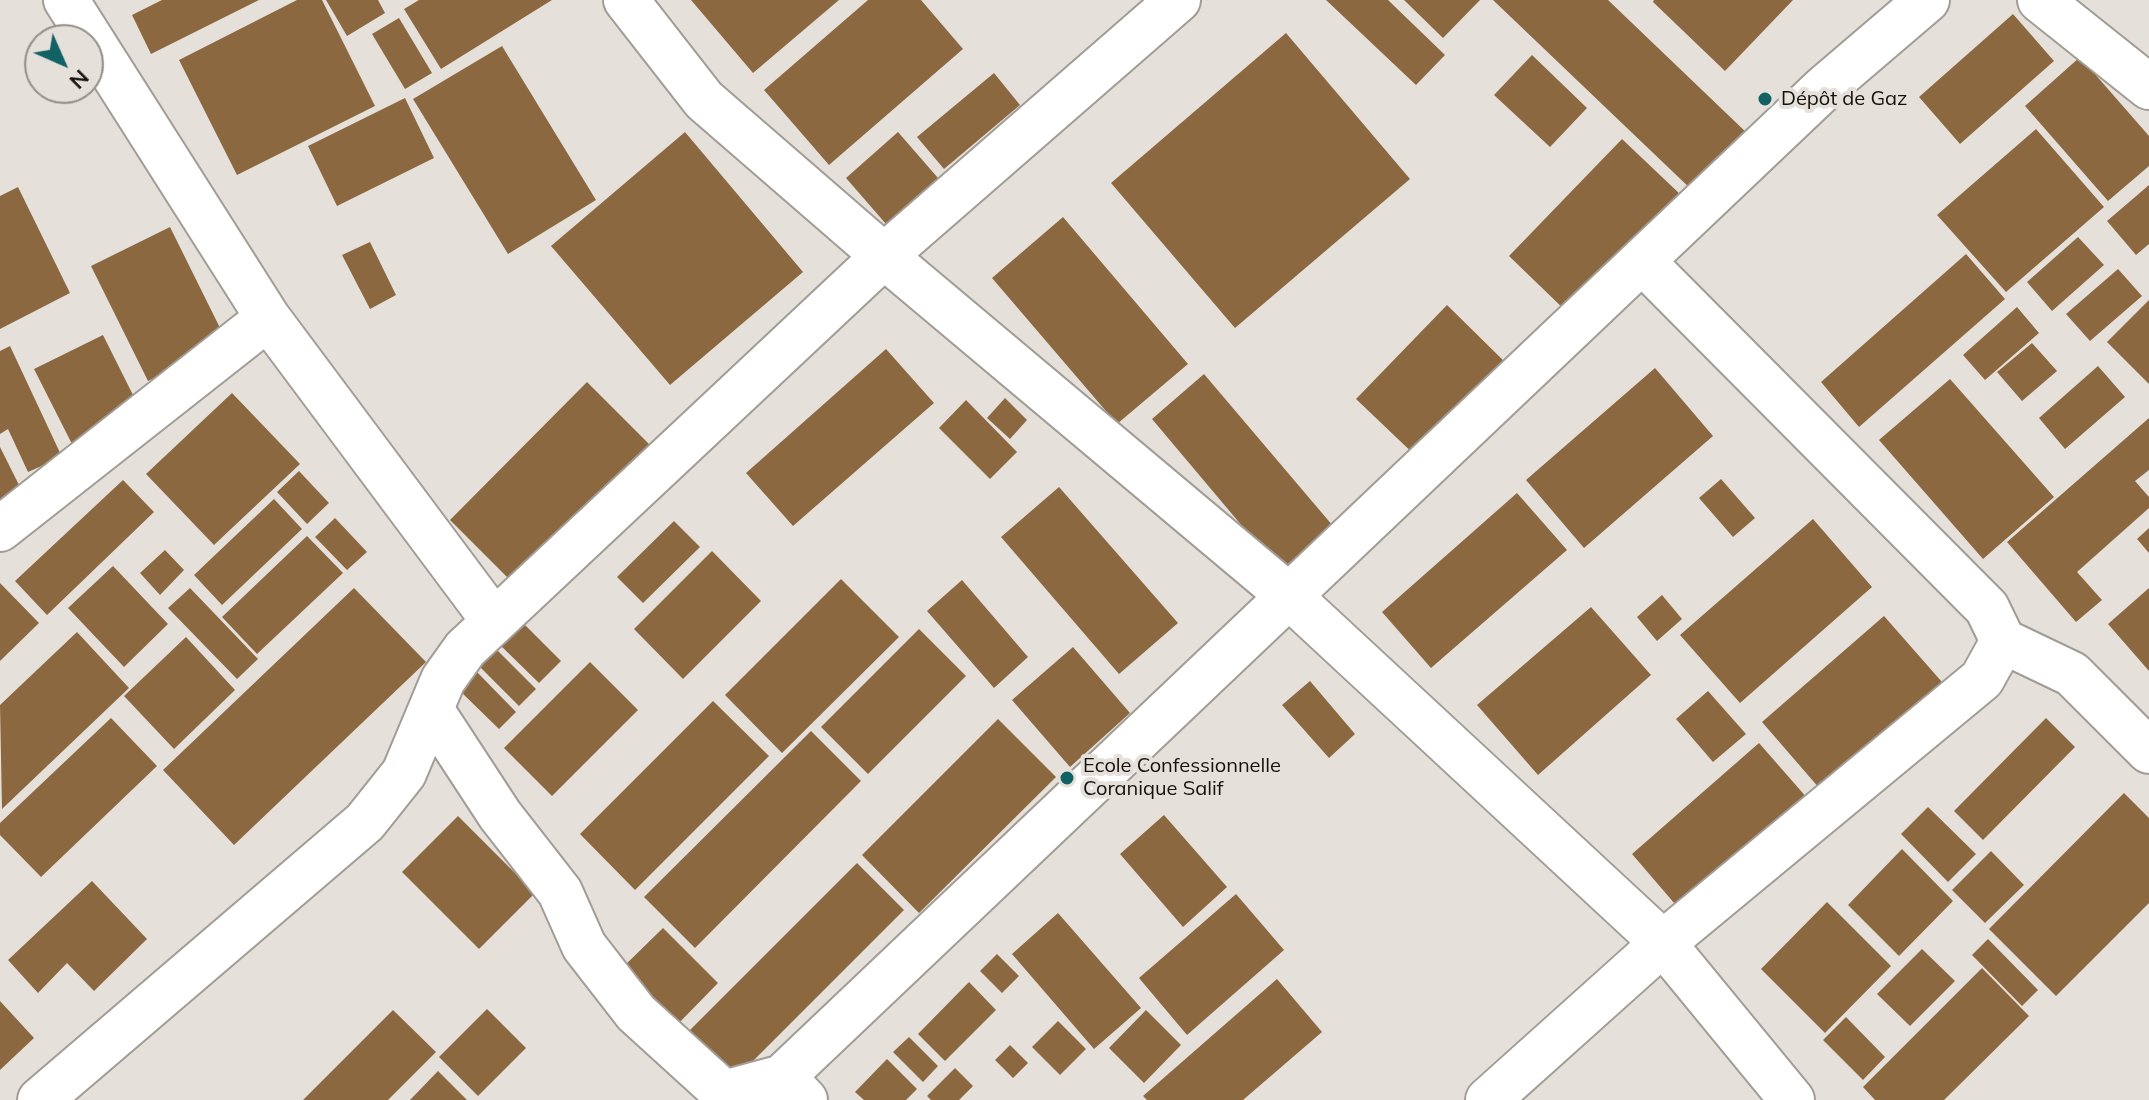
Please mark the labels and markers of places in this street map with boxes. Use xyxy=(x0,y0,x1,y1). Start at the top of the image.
place label: Dépôt de Gaz xyxy=(1781,87,1907,111)
marker: Dépôt de Gaz xyxy=(1756,90,1774,108)
place label: Ecole Confessionnelle Coranique Salif xyxy=(1083,754,1281,801)
marker: Ecole Confessionnelle Coranique Salif xyxy=(1058,769,1076,787)

